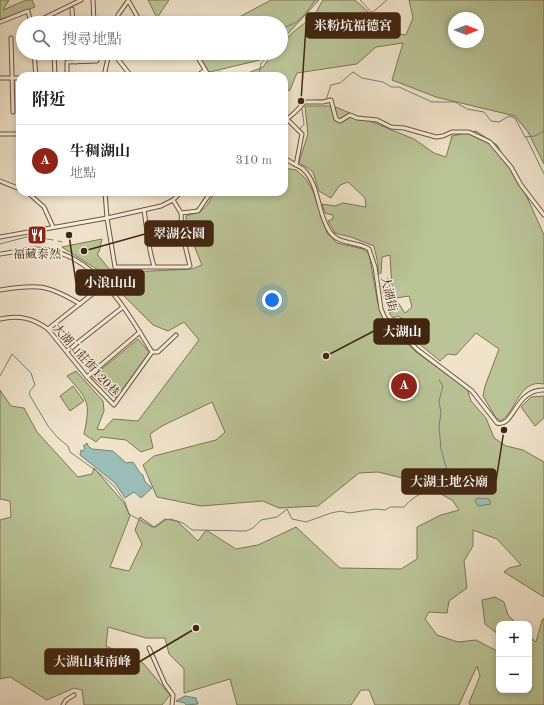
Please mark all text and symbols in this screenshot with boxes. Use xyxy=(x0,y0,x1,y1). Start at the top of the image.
north arrow xyxy=(448,12,484,48)
callout: 米粉坑福德宮 xyxy=(306,13,400,38)
search box xyxy=(16,16,288,60)
text: 米粉坑福德宮 xyxy=(314,18,392,33)
icon: search xyxy=(30,27,52,49)
text: 搜尋地點 xyxy=(62,33,122,48)
text: 附近 xyxy=(32,92,66,109)
text: 牛稠湖山 xyxy=(70,145,130,160)
text: A xyxy=(40,154,50,167)
text: 310 m xyxy=(235,154,272,167)
text: 地點 xyxy=(70,167,96,180)
callout: 翠湖公園 xyxy=(145,221,213,246)
restaurant icon: 福藏泰然 xyxy=(26,224,48,246)
text: 翠湖公園 xyxy=(153,226,205,241)
place label: 福藏泰然 xyxy=(13,247,61,261)
callout: 小浪山山 xyxy=(76,270,144,295)
text: 小浪山山 xyxy=(84,275,136,290)
street label: 大湖街 xyxy=(378,275,400,314)
your location xyxy=(262,290,282,310)
callout: 大湖山 xyxy=(374,319,429,344)
street label: 大湖山莊街120巷 xyxy=(50,321,122,399)
text: 大湖山 xyxy=(382,325,422,339)
pin: A xyxy=(391,371,417,401)
callout: 大湖土地公廟 xyxy=(402,469,496,494)
text: 大湖土地公廟 xyxy=(410,474,488,489)
map controls xyxy=(496,621,532,693)
button: + xyxy=(496,621,532,657)
callout: 大湖山東南峰 xyxy=(45,649,139,674)
text: 大湖山東南峰 xyxy=(53,654,131,669)
button: − xyxy=(496,657,532,693)

